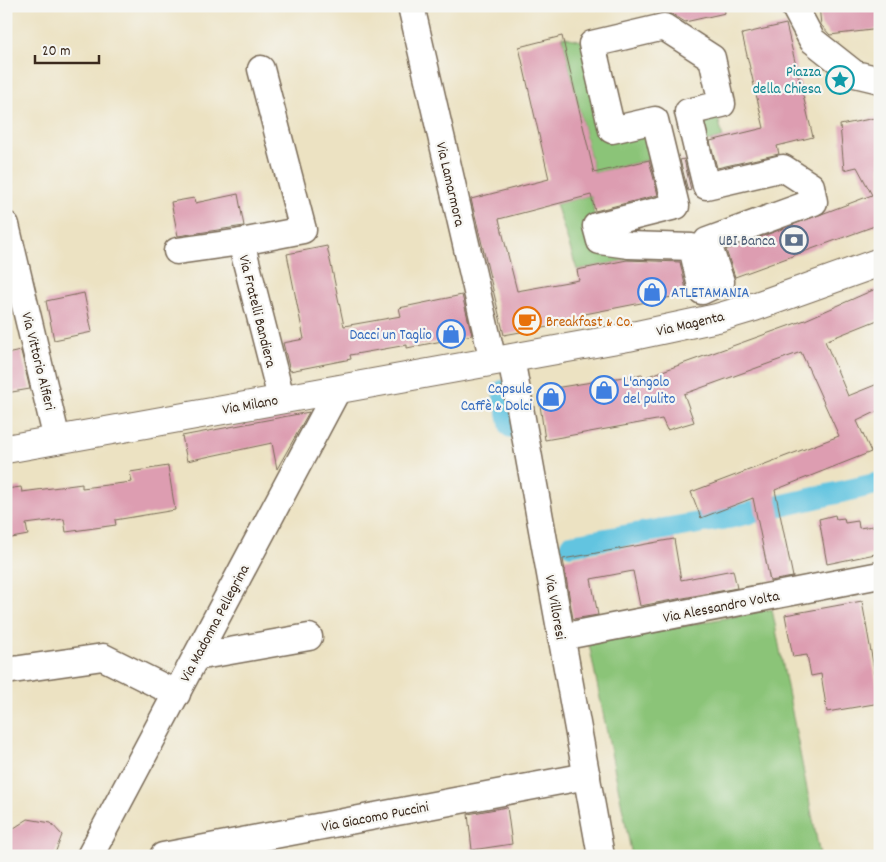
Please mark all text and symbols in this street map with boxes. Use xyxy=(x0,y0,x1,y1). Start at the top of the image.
scale bar xyxy=(35,32,99,64)
text: 20 m xyxy=(42,41,70,63)
place label: Piazza della Chiesa xyxy=(753,62,822,101)
place icon: Piazza della Chiesa xyxy=(825,65,855,95)
street label: Via Lamarmora xyxy=(429,140,470,230)
bank icon: UBI Banca xyxy=(779,225,809,255)
place label: UBI Banca xyxy=(718,231,776,253)
street label: Via Fratelli Bandiera xyxy=(231,253,281,371)
shop icon: ATLETAMANIA xyxy=(637,277,667,307)
place label: ATLETAMANIA xyxy=(671,283,750,305)
cafe icon: Breakfast & Co. xyxy=(512,306,542,336)
street label: Via Magenta xyxy=(654,306,727,343)
street label: Via Vittorio Alfieri xyxy=(14,310,60,413)
place label: Breakfast & Co. xyxy=(546,312,633,334)
shop icon: Dacci un Taglio xyxy=(436,319,466,349)
place label: Dacci un Taglio xyxy=(350,325,432,347)
place label: L'angolo del pulito xyxy=(623,372,676,411)
shop icon: L'angolo del pulito xyxy=(589,375,619,405)
place label: Capsule Caffè & Dolci xyxy=(461,379,532,418)
shop icon: Capsule Caffè & Dolci xyxy=(536,382,566,412)
street label: Via Milano xyxy=(221,390,280,422)
street label: Via Madonna Pellegrina xyxy=(175,560,257,687)
street label: Via Villoresi xyxy=(538,573,571,642)
street label: Via Alessandro Volta xyxy=(661,586,782,630)
street label: Via Giacomo Puccini xyxy=(320,797,431,839)

